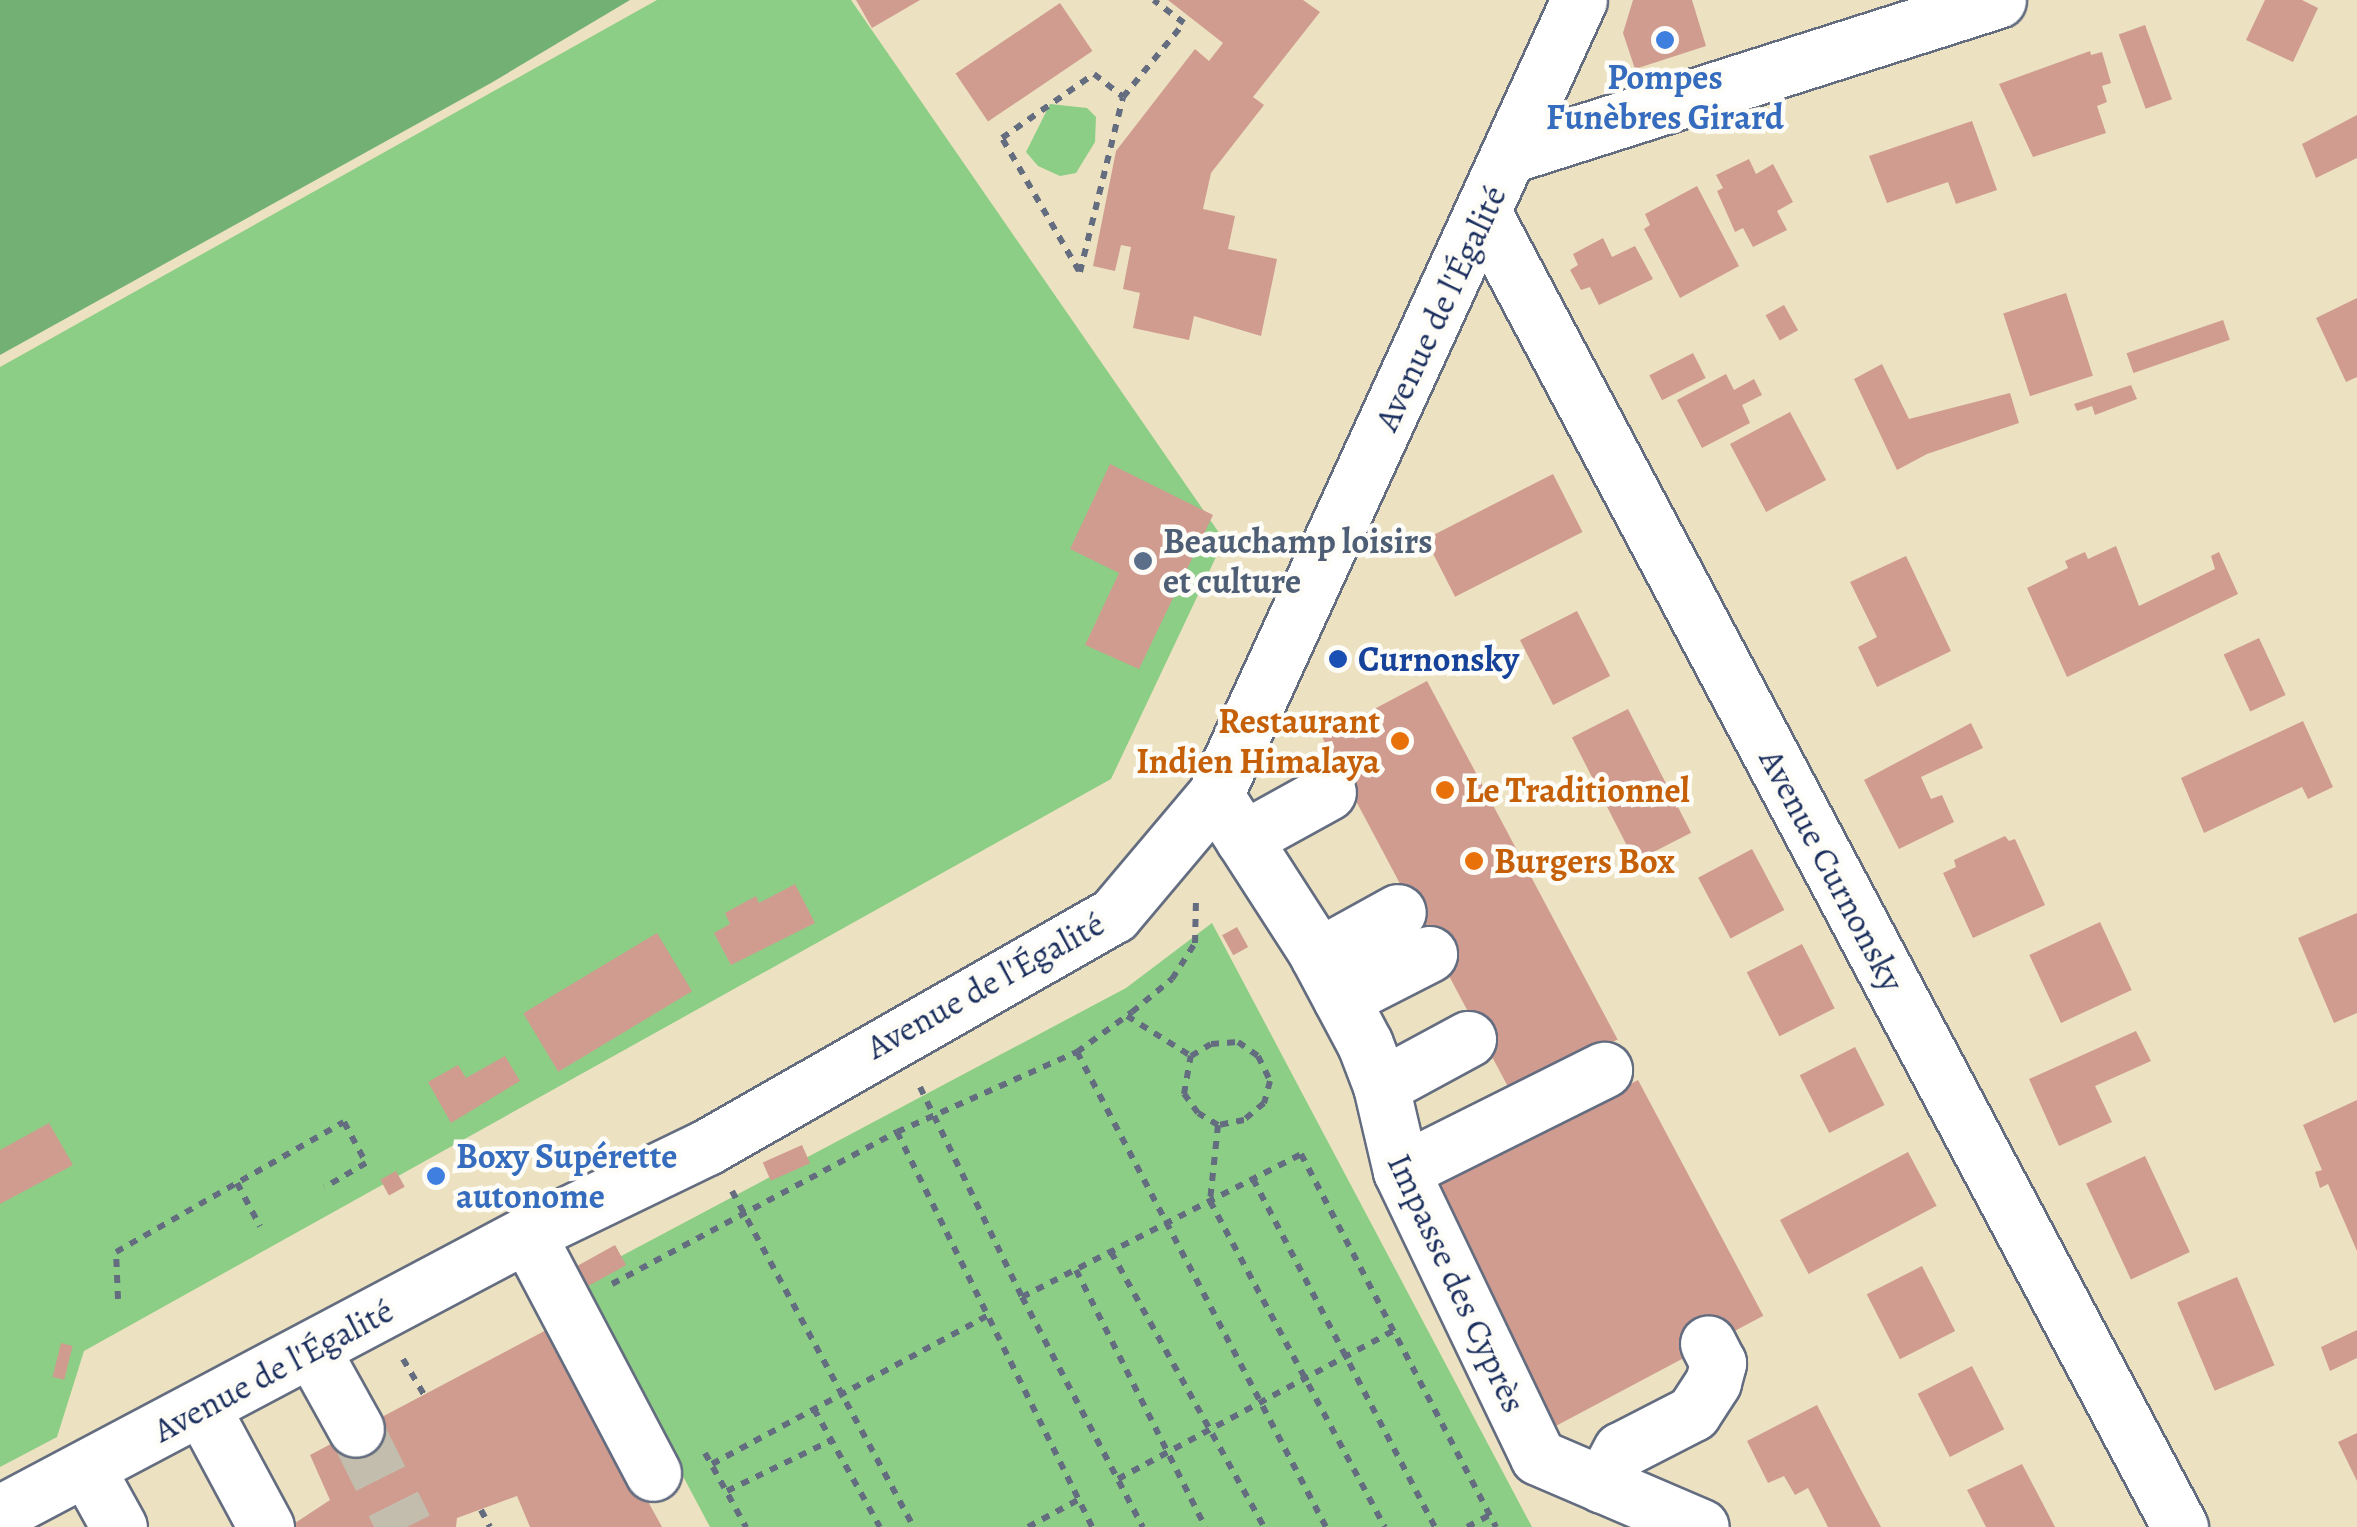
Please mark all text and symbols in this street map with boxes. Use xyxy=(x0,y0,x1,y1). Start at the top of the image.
marker: Pompes Funèbres Girard xyxy=(1654,29,1676,51)
place label: Pompes Funèbres Girard xyxy=(1546,56,1784,138)
street label: Avenue de l'Égalité xyxy=(1365,179,1515,437)
place label: Beauchamp loisirs et culture xyxy=(1163,520,1433,602)
marker: Beauchamp loisirs et culture xyxy=(1132,550,1154,572)
place label: Curnonsky xyxy=(1358,638,1519,680)
marker: Curnonsky xyxy=(1327,648,1349,670)
place label: Restaurant Indien Himalaya xyxy=(1136,700,1380,782)
marker: Restaurant Indien Himalaya xyxy=(1389,730,1411,752)
street label: Avenue Curnonsky xyxy=(1750,742,1914,998)
place label: Le Traditionnel xyxy=(1465,769,1690,811)
marker: Le Traditionnel xyxy=(1434,779,1456,801)
place label: Burgers Box xyxy=(1494,840,1675,882)
marker: Burgers Box xyxy=(1463,850,1485,872)
street label: Avenue de l'Égalité xyxy=(859,902,1111,1068)
place label: Boxy Supérette autonome xyxy=(456,1135,677,1217)
street label: Impasse des Cyprès xyxy=(1379,1147,1535,1419)
marker: Boxy Supérette autonome xyxy=(425,1165,447,1187)
street label: Avenue de l'Égalité xyxy=(146,1289,400,1451)

